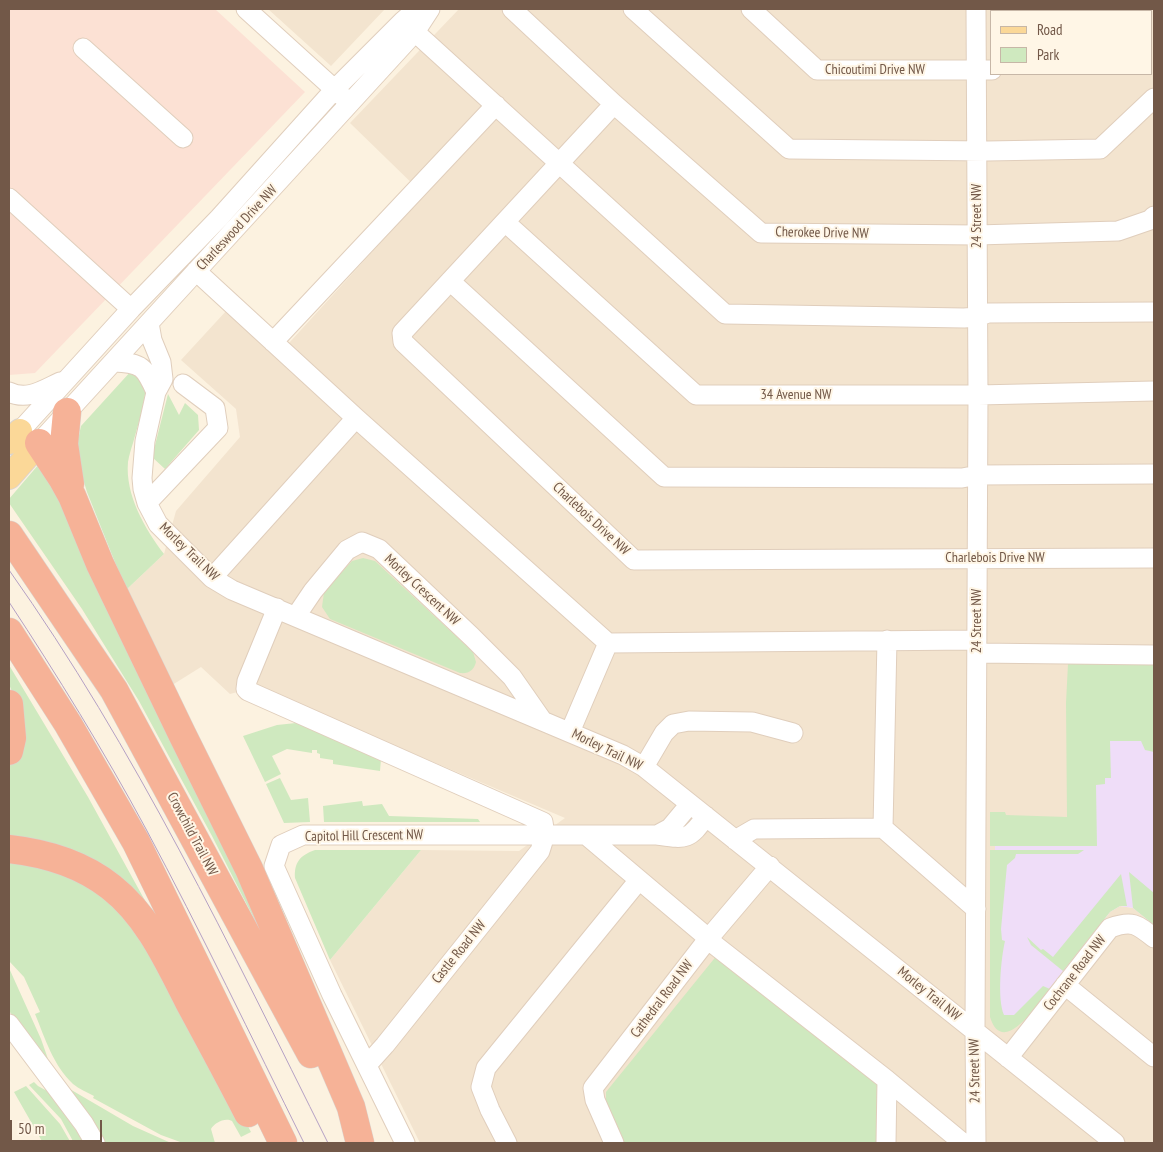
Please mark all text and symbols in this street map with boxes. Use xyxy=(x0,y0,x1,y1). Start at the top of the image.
legend xyxy=(990,10,1153,75)
text: Road xyxy=(1037,20,1063,39)
text: Park xyxy=(1037,45,1059,64)
street label: Chicoutimi Drive NW xyxy=(825,62,925,78)
street label: Charleswood Drive NW xyxy=(193,182,281,274)
street label: 24 Street NW xyxy=(969,184,985,248)
street label: Cherokee Drive NW xyxy=(775,224,869,242)
street label: 34 Avenue NW xyxy=(761,387,831,403)
street label: Charlebois Drive NW xyxy=(549,479,633,559)
street label: Morley Trail NW xyxy=(156,519,222,585)
street label: Charlebois Drive NW xyxy=(945,550,1045,566)
street label: Morley Crescent NW xyxy=(381,551,463,629)
street label: 24 Street NW xyxy=(969,589,985,653)
street label: Morley Trail NW xyxy=(569,726,645,774)
street label: Crowchild Trail NW xyxy=(163,790,221,878)
street label: Capitol Hill Crescent NW xyxy=(305,827,423,845)
street label: Castle Road NW xyxy=(428,917,490,987)
street label: Cochrane Road NW xyxy=(1040,932,1110,1014)
street label: Cathedral Road NW xyxy=(627,957,697,1041)
street label: Morley Trail NW xyxy=(894,963,964,1025)
street label: 24 Street NW xyxy=(966,1039,984,1103)
scale bar xyxy=(12,1110,105,1142)
text: 50 m xyxy=(18,1119,44,1138)

